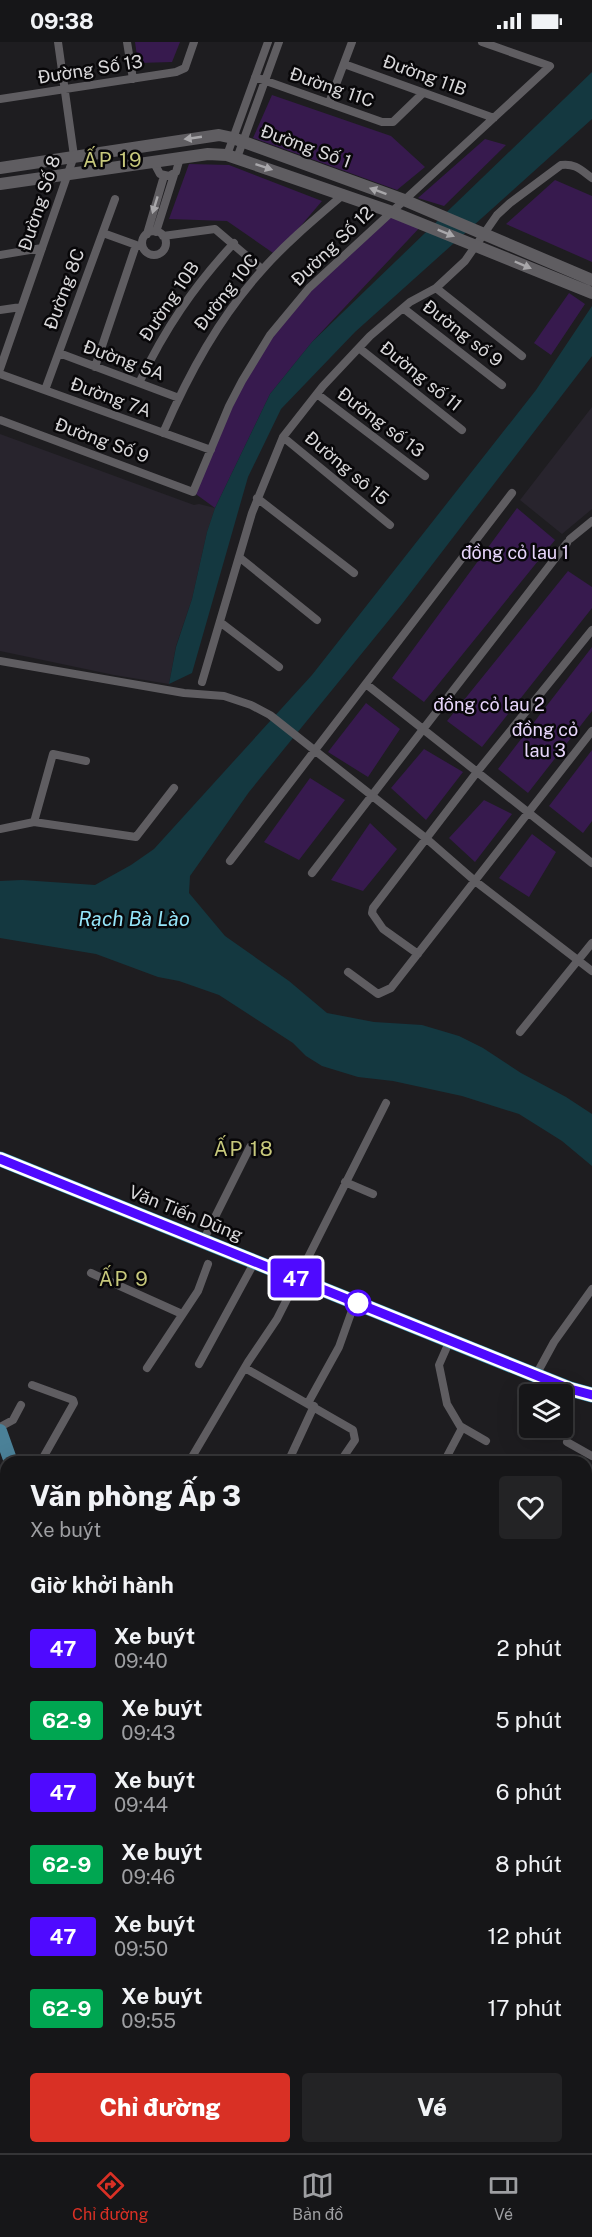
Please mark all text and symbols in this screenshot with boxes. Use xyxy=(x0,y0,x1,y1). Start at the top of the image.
text: 09:38 xyxy=(30,8,94,34)
street label: Đường Số 13 xyxy=(36,50,144,88)
street label: Đường 11B xyxy=(380,50,470,100)
street label: Đường 11C xyxy=(287,63,377,111)
street label: Đường Số 1 xyxy=(258,120,354,172)
one-way arrow xyxy=(184,134,203,143)
district label: ẤP 19 xyxy=(83,146,143,172)
street label: Đường Số 8 xyxy=(14,153,64,253)
one-way arrow xyxy=(255,163,273,173)
one-way arrow xyxy=(369,186,387,196)
one-way arrow xyxy=(150,196,159,214)
street label: Đường Số 12 xyxy=(287,202,377,290)
one-way arrow xyxy=(437,229,455,238)
street label: Đường 8C xyxy=(40,246,88,332)
street label: Đường 10C xyxy=(190,249,262,335)
street label: Đường 10B xyxy=(135,257,203,345)
one-way arrow xyxy=(514,260,532,270)
street label: Đường số 9 xyxy=(419,295,507,371)
street label: Đường 5A xyxy=(80,336,168,385)
street label: Đường số 11 xyxy=(376,337,466,415)
street label: Đường 7A xyxy=(68,373,154,421)
street label: Đường số 13 xyxy=(334,383,428,461)
street label: Đường Số 9 xyxy=(52,413,152,467)
street label: Đường sô 15 xyxy=(301,427,393,509)
park label: đồng cỏ lau 1 xyxy=(461,542,569,563)
park label: đồng cỏ lau 2 xyxy=(433,694,545,715)
park label: đồng cỏ lau 3 xyxy=(512,719,578,761)
water label: Rạch Bà Lào xyxy=(78,907,190,931)
district label: ẤP 18 xyxy=(214,1135,274,1161)
street label: Văn Tiến Dũng xyxy=(126,1181,246,1245)
line badge: 47 xyxy=(269,1258,323,1298)
district label: ẤP 9 xyxy=(99,1265,149,1291)
text: 47 xyxy=(283,1266,309,1291)
unlabelled marker xyxy=(345,1290,371,1316)
map controls xyxy=(519,1384,573,1438)
button: layers xyxy=(519,1384,573,1438)
button: heart xyxy=(499,1476,562,1539)
text: Văn phòng Ấp 3 xyxy=(30,1479,241,1512)
text: Xe buýt xyxy=(30,1518,101,1542)
text: Giờ khởi hành xyxy=(30,1572,174,1598)
text: Xe buýt xyxy=(114,1623,195,1649)
text: 2 phút xyxy=(496,1635,562,1661)
text: 47 xyxy=(50,1636,76,1661)
text: 09:40 xyxy=(114,1649,168,1673)
text: Xe buýt xyxy=(121,1695,202,1721)
text: 5 phút xyxy=(495,1707,562,1733)
text: 62-9 xyxy=(42,1708,91,1733)
text: 09:43 xyxy=(121,1721,175,1745)
text: Xe buýt xyxy=(114,1767,195,1793)
text: 6 phút xyxy=(496,1779,562,1805)
text: 47 xyxy=(50,1780,76,1805)
text: 09:44 xyxy=(114,1793,168,1817)
text: Xe buýt xyxy=(121,1839,202,1865)
text: 8 phút xyxy=(495,1851,562,1877)
text: 62-9 xyxy=(42,1852,91,1877)
text: 09:46 xyxy=(121,1865,175,1889)
text: Xe buýt xyxy=(114,1911,195,1937)
text: 12 phút xyxy=(487,1923,562,1949)
text: 47 xyxy=(50,1924,76,1949)
text: 09:50 xyxy=(114,1937,168,1961)
text: Xe buýt xyxy=(121,1983,202,2009)
text: 17 phút xyxy=(487,1995,562,2021)
text: 62-9 xyxy=(42,1996,91,2021)
text: 09:55 xyxy=(121,2009,176,2033)
button: Chỉ đường xyxy=(30,2073,290,2142)
button: Vé xyxy=(302,2073,562,2142)
tab: Chỉ đường xyxy=(72,2169,149,2224)
tab: Bản đồ xyxy=(292,2169,343,2224)
tab: Vé xyxy=(487,2169,520,2224)

